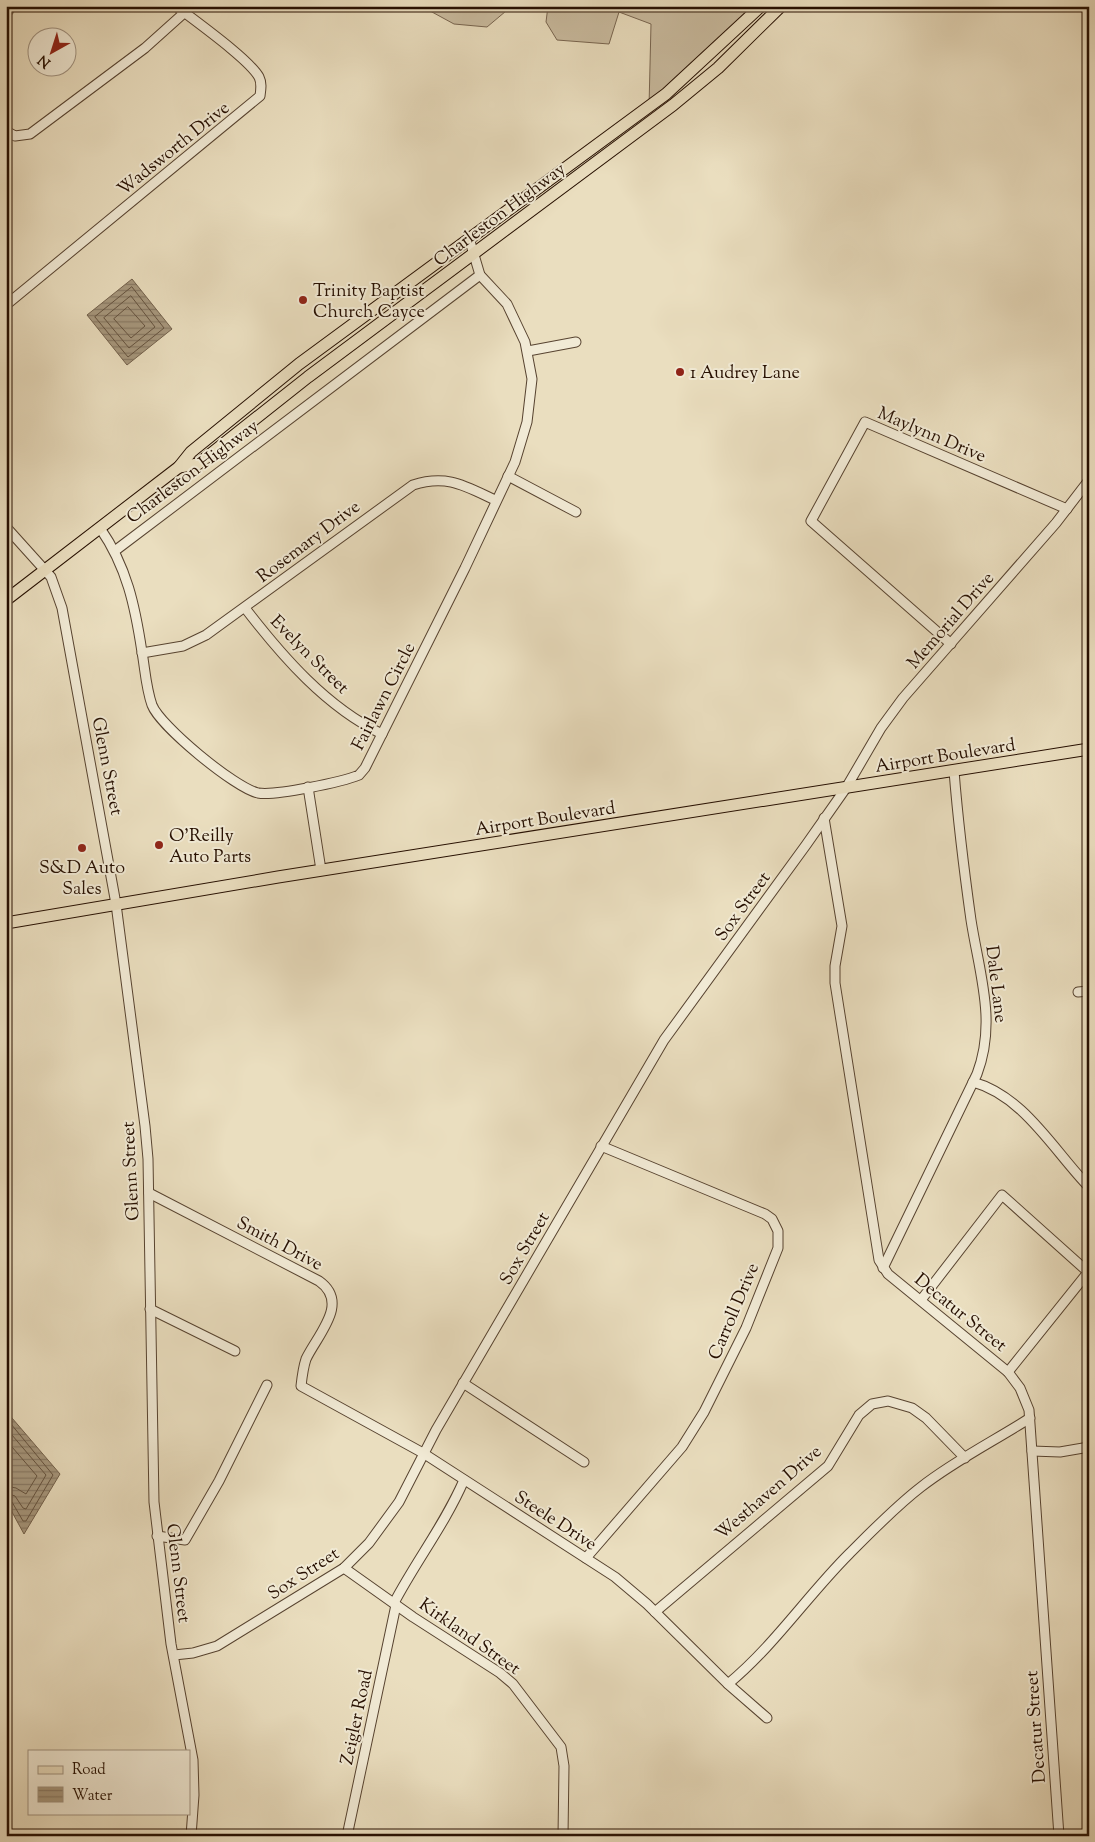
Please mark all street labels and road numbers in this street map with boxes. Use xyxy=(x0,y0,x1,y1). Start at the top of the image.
street label: Wadsworth Drive xyxy=(113,96,236,203)
street label: Charleston Highway xyxy=(429,157,572,274)
street label: Maylynn Drive xyxy=(873,401,990,470)
street label: Charleston Highway xyxy=(122,414,265,531)
street label: Rosemary Drive xyxy=(252,495,366,590)
street label: Memorial Drive xyxy=(902,567,1001,676)
street label: Evelyn Street xyxy=(263,610,354,701)
street label: Fairlawn Circle xyxy=(346,638,423,755)
street label: Glenn Street xyxy=(84,715,128,818)
street label: Airport Boulevard xyxy=(873,733,1017,781)
street label: Airport Boulevard xyxy=(473,796,617,844)
street label: Sox Street xyxy=(709,867,778,947)
street label: Dale Lane xyxy=(977,944,1013,1024)
street label: Glenn Street xyxy=(116,1121,148,1221)
street label: Sox Street xyxy=(494,1208,557,1290)
street label: Smith Drive xyxy=(231,1211,327,1278)
street label: Carroll Drive xyxy=(703,1259,767,1364)
street label: Decatur Street xyxy=(908,1268,1012,1359)
street label: Westhaven Drive xyxy=(710,1440,828,1547)
street label: Steele Drive xyxy=(508,1485,601,1558)
street label: Glenn Street xyxy=(158,1522,196,1624)
street label: Sox Street xyxy=(263,1542,345,1608)
street label: Kirkland Street xyxy=(413,1593,525,1682)
street label: Zeigler Road xyxy=(335,1667,381,1767)
street label: Decatur Street xyxy=(1020,1670,1054,1784)

